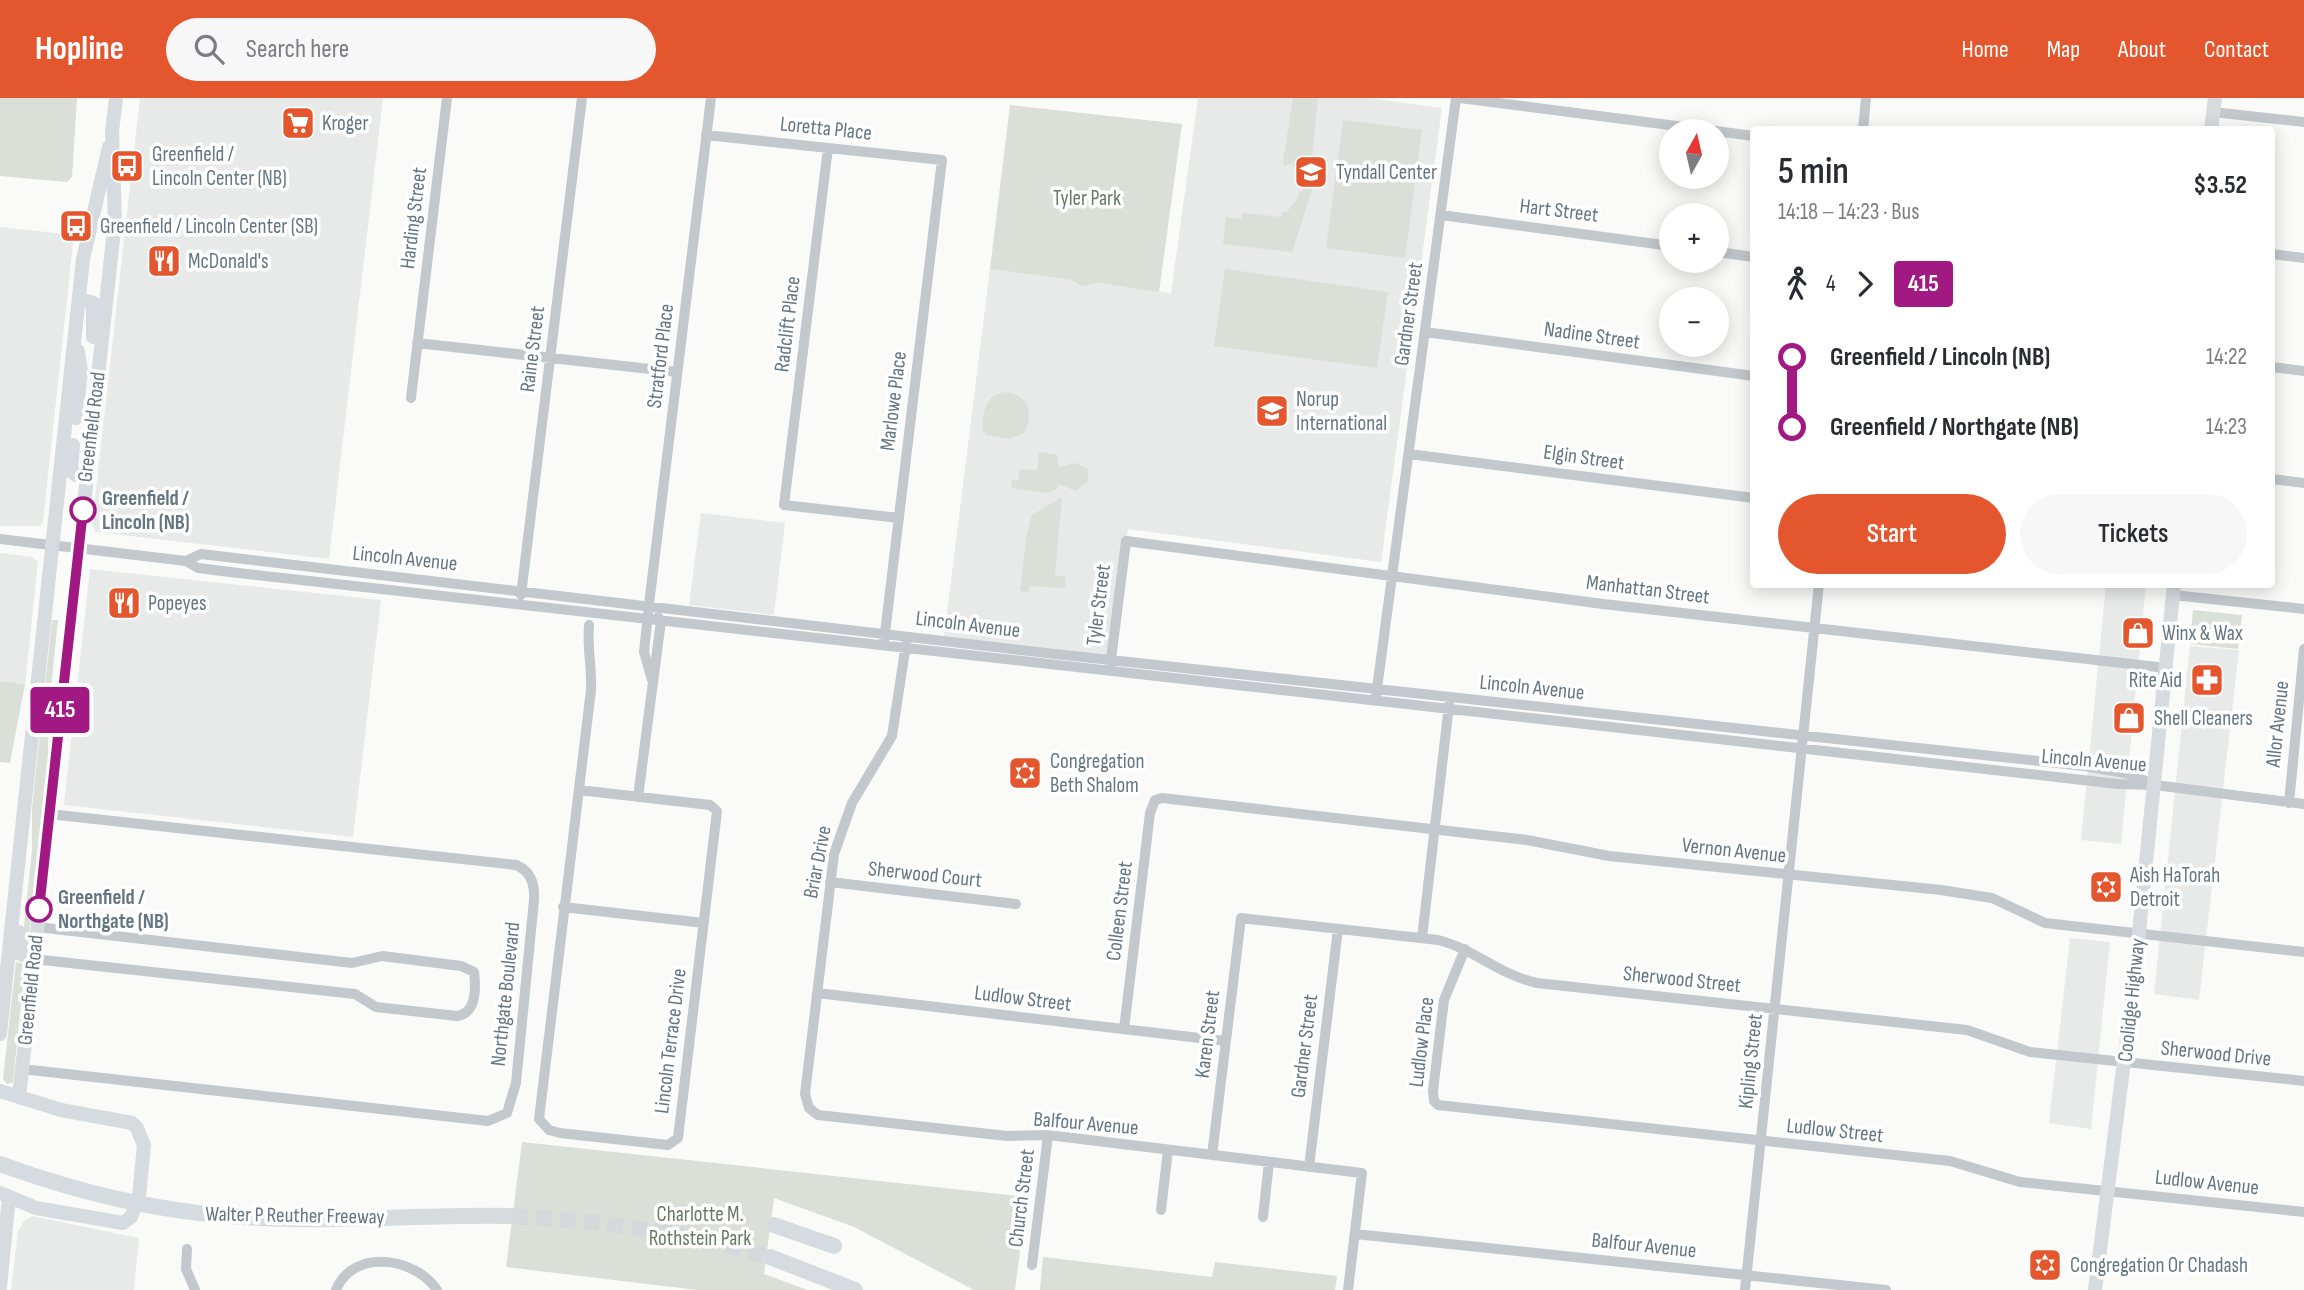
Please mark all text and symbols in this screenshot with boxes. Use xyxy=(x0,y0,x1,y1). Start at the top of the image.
search box xyxy=(166,18,656,81)
text: Hopline xyxy=(35,29,124,69)
icon: search xyxy=(190,30,228,68)
text: Search here xyxy=(246,34,349,65)
text: Home xyxy=(1961,35,2009,64)
text: Map xyxy=(2047,35,2080,64)
text: About xyxy=(2118,35,2166,64)
text: Contact xyxy=(2204,35,2269,64)
supermarket icon: Kroger xyxy=(279,104,317,142)
place label: Kroger xyxy=(322,111,369,136)
street label: Loretta Place xyxy=(779,111,873,146)
north arrow xyxy=(1659,119,1729,189)
map controls xyxy=(1659,119,1729,357)
place label: Greenfield / Lincoln Center (NB) xyxy=(152,142,287,191)
bus stop icon: Greenfield / Lincoln Center (NB) xyxy=(108,147,146,185)
text: 5 min xyxy=(1778,149,1849,194)
school or university icon: Tyndall Center xyxy=(1292,153,1330,191)
place label: Tyndall Center xyxy=(1336,160,1437,185)
street label: Harding Street xyxy=(395,166,432,270)
text: $3.52 xyxy=(2193,170,2247,201)
park label: Tyler Park xyxy=(1053,186,1121,211)
street label: Hart Street xyxy=(1518,193,1600,228)
text: 14:18 – 14:23 · Bus xyxy=(1778,198,1919,226)
button: + xyxy=(1659,203,1729,273)
bus stop icon: Greenfield / Lincoln Center (SB) xyxy=(57,207,95,245)
place label: Greenfield / Lincoln Center (SB) xyxy=(100,214,318,239)
restaurant icon: McDonald's xyxy=(145,242,183,280)
place label: McDonald's xyxy=(188,249,269,274)
street label: Gardner Street xyxy=(1389,261,1428,367)
icon: walk xyxy=(1778,265,1816,303)
icon: forward xyxy=(1846,265,1884,303)
text: 415 xyxy=(1908,269,1939,298)
text: 4 xyxy=(1826,270,1836,298)
street label: Radclift Place xyxy=(769,275,806,373)
button: − xyxy=(1659,287,1729,357)
street label: Stratford Place xyxy=(642,302,679,410)
street label: Raine Street xyxy=(515,305,550,394)
street label: Nadine Street xyxy=(1542,316,1641,355)
text: Greenfield / Lincoln (NB) xyxy=(1830,342,2050,373)
text: 14:22 xyxy=(2206,343,2247,371)
street label: Marlowe Place xyxy=(875,350,912,452)
street label: Greenfield Road xyxy=(72,371,111,484)
place label: Norup International xyxy=(1296,387,1387,436)
school or university icon: Norup International xyxy=(1253,392,1291,430)
text: Greenfield / Northgate (NB) xyxy=(1830,412,2079,443)
text: 14:23 xyxy=(2206,413,2247,441)
street label: Elgin Street xyxy=(1542,439,1626,476)
place label: Greenfield / Lincoln (NB) xyxy=(102,486,190,535)
button: Start xyxy=(1778,494,2006,574)
button: Tickets xyxy=(2020,494,2247,574)
marker: Greenfield / Lincoln (NB) xyxy=(70,497,96,523)
street label: Lincoln Avenue xyxy=(351,541,459,576)
street label: Tyler Street xyxy=(1081,563,1116,647)
street label: Manhattan Street xyxy=(1585,570,1711,609)
restaurant icon: Popeyes xyxy=(105,584,143,622)
place label: Popeyes xyxy=(148,591,207,616)
street label: Lincoln Avenue xyxy=(914,606,1022,643)
shop icon: Winx & Wax xyxy=(2119,614,2157,652)
place label: Winx & Wax xyxy=(2162,621,2243,646)
pharmacy icon: Rite Aid xyxy=(2188,661,2226,699)
place label: Rite Aid xyxy=(2129,668,2182,693)
street label: Lincoln Avenue xyxy=(1478,670,1586,705)
street label: Allor Avenue xyxy=(2260,680,2294,769)
line badge: 415 xyxy=(20,687,100,733)
text: 415 xyxy=(44,695,76,724)
shop icon: Shell Cleaners xyxy=(2110,699,2148,737)
place label: Shell Cleaners xyxy=(2154,706,2253,731)
street label: Lincoln Avenue xyxy=(2040,743,2147,778)
place label: Congregation Beth Shalom xyxy=(1050,749,1144,798)
synagogue icon: Congregation Beth Shalom xyxy=(1006,754,1044,792)
street label: Briar Drive xyxy=(798,824,837,901)
street label: Vernon Avenue xyxy=(1681,833,1787,868)
street label: Sherwood Court xyxy=(867,856,983,893)
street label: Colleen Street xyxy=(1101,860,1138,962)
place label: Aish HaTorah Detroit xyxy=(2129,863,2220,912)
synagogue icon: Aish HaTorah Detroit xyxy=(2087,868,2125,906)
place label: Greenfield / Northgate (NB) xyxy=(58,885,169,934)
marker: Greenfield / Northgate (NB) xyxy=(26,896,52,922)
street label: Northgate Boulevard xyxy=(486,921,525,1067)
street label: Greenfield Road xyxy=(12,934,49,1046)
street label: Coolidge Highway xyxy=(2113,937,2150,1063)
street label: Sherwood Street xyxy=(1622,961,1742,998)
street label: Lincoln Terrace Drive xyxy=(649,967,692,1115)
street label: Ludlow Street xyxy=(973,980,1073,1017)
street label: Karen Street xyxy=(1190,989,1225,1079)
street label: Gardner Street xyxy=(1286,993,1323,1099)
street label: Ludlow Place xyxy=(1404,996,1439,1089)
street label: Kipling Street xyxy=(1733,1012,1768,1110)
street label: Sherwood Drive xyxy=(2160,1035,2272,1072)
street label: Balfour Avenue xyxy=(1032,1106,1139,1141)
street label: Ludlow Street xyxy=(1785,1113,1885,1148)
street label: Church Street xyxy=(1003,1148,1040,1249)
street label: Ludlow Avenue xyxy=(2154,1165,2260,1200)
street label: Walter P Reuther Freeway xyxy=(205,1201,385,1230)
park label: Charlotte M. Rothstein Park xyxy=(649,1202,751,1251)
street label: Balfour Avenue xyxy=(1590,1228,1698,1263)
synagogue icon: Congregation Or Chadash xyxy=(2026,1246,2064,1284)
place label: Congregation Or Chadash xyxy=(2070,1253,2248,1278)

